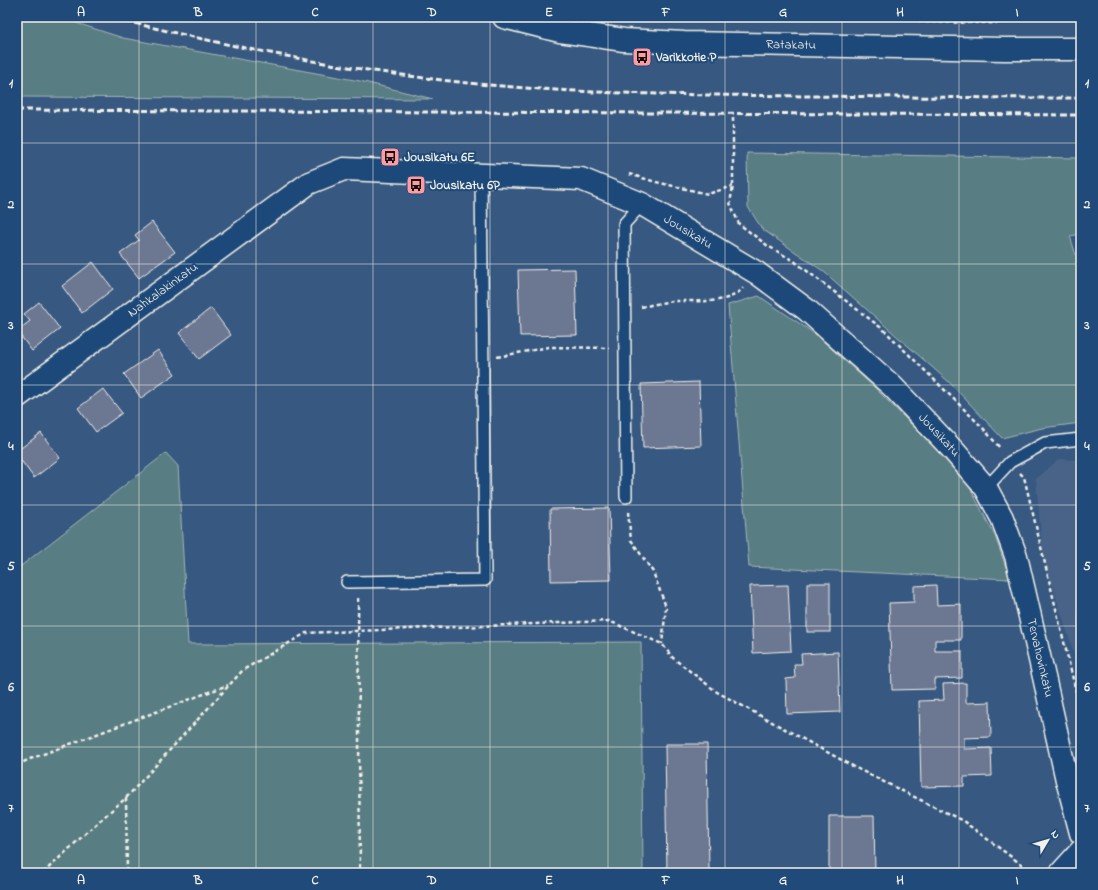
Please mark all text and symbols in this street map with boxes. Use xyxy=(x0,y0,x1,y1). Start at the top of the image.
text: A xyxy=(77,3,85,22)
text: B xyxy=(193,3,203,22)
text: C xyxy=(311,3,319,22)
text: D xyxy=(426,3,437,22)
text: E xyxy=(545,3,553,22)
text: F xyxy=(661,3,671,22)
text: G xyxy=(779,3,787,22)
text: H xyxy=(896,3,904,22)
text: I xyxy=(1015,3,1019,22)
street label: Ratakatu xyxy=(766,35,816,55)
bus stop icon: Varikkotie P xyxy=(631,46,653,68)
place label: Varikkotie P xyxy=(655,48,716,67)
text: 1 xyxy=(9,74,14,93)
text: 1 xyxy=(1085,74,1090,93)
bus stop icon: Jousikatu 6E xyxy=(379,146,401,168)
place label: Jousikatu 6E xyxy=(404,148,475,167)
bus stop icon: Jousikatu 6P xyxy=(405,174,427,196)
place label: Jousikatu 6P xyxy=(430,176,500,195)
text: 2 xyxy=(7,195,15,214)
text: 2 xyxy=(1083,195,1091,214)
street label: Jousikatu xyxy=(660,210,716,254)
street label: Nahkalakinkatu xyxy=(124,258,202,322)
text: 3 xyxy=(7,316,14,335)
text: 3 xyxy=(1083,316,1090,335)
street label: Jousikatu xyxy=(914,409,964,461)
text: 4 xyxy=(7,437,14,456)
text: 4 xyxy=(1083,437,1090,456)
text: 5 xyxy=(7,557,15,576)
text: 5 xyxy=(1083,557,1091,576)
street label: Tervahovinkatu xyxy=(1022,617,1058,699)
text: 6 xyxy=(7,678,14,697)
text: 6 xyxy=(1083,678,1090,697)
text: 7 xyxy=(8,799,14,818)
text: 7 xyxy=(1084,799,1090,818)
north arrow xyxy=(1028,820,1068,860)
text: N xyxy=(1046,827,1064,842)
text: A xyxy=(77,871,85,890)
text: B xyxy=(193,871,203,890)
text: C xyxy=(311,871,319,890)
text: D xyxy=(426,871,437,890)
text: E xyxy=(545,871,553,890)
text: F xyxy=(661,871,671,890)
text: G xyxy=(779,871,787,890)
text: H xyxy=(896,871,904,890)
text: I xyxy=(1015,871,1019,890)

